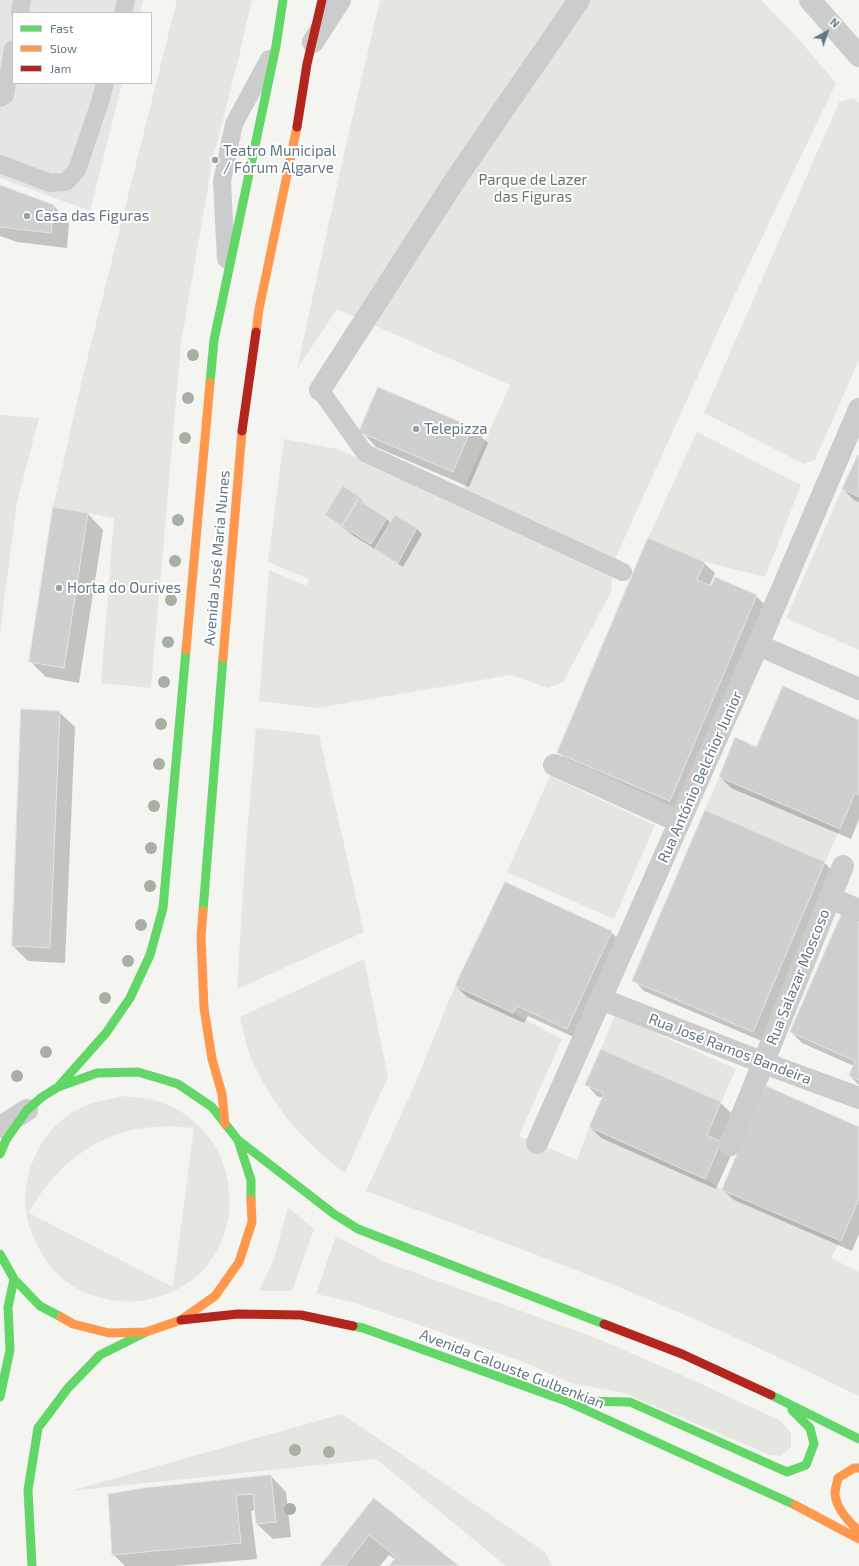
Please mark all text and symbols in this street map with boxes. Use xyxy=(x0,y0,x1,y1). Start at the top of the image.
legend xyxy=(12,12,152,84)
north arrow xyxy=(807,12,847,52)
text: N xyxy=(828,15,842,30)
text: Fast xyxy=(50,21,73,35)
text: Slow xyxy=(50,41,77,55)
text: Jam xyxy=(50,61,71,75)
place label: Teatro Municipal / Fórum Algarve xyxy=(223,142,336,177)
marker: Teatro Municipal / Fórum Algarve xyxy=(210,155,220,165)
park label: Parque de Lazer das Figuras xyxy=(478,171,588,206)
place label: Casa das Figuras xyxy=(35,207,149,225)
marker: Casa das Figuras xyxy=(22,211,32,221)
place label: Telepizza xyxy=(424,420,488,438)
marker: Telepizza xyxy=(411,424,421,434)
street label: Avenida José Maria Nunes xyxy=(200,469,234,647)
place label: Horta do Ourives xyxy=(67,579,181,597)
marker: Horta do Ourives xyxy=(54,583,64,593)
street label: Rua António Belchior Junior xyxy=(654,688,746,866)
street label: Rua Salazar Moscoso xyxy=(762,906,834,1048)
street label: Rua José Ramos Bandeira xyxy=(646,1010,814,1088)
street label: Avenida Calouste Gulbenkian xyxy=(417,1325,607,1413)

